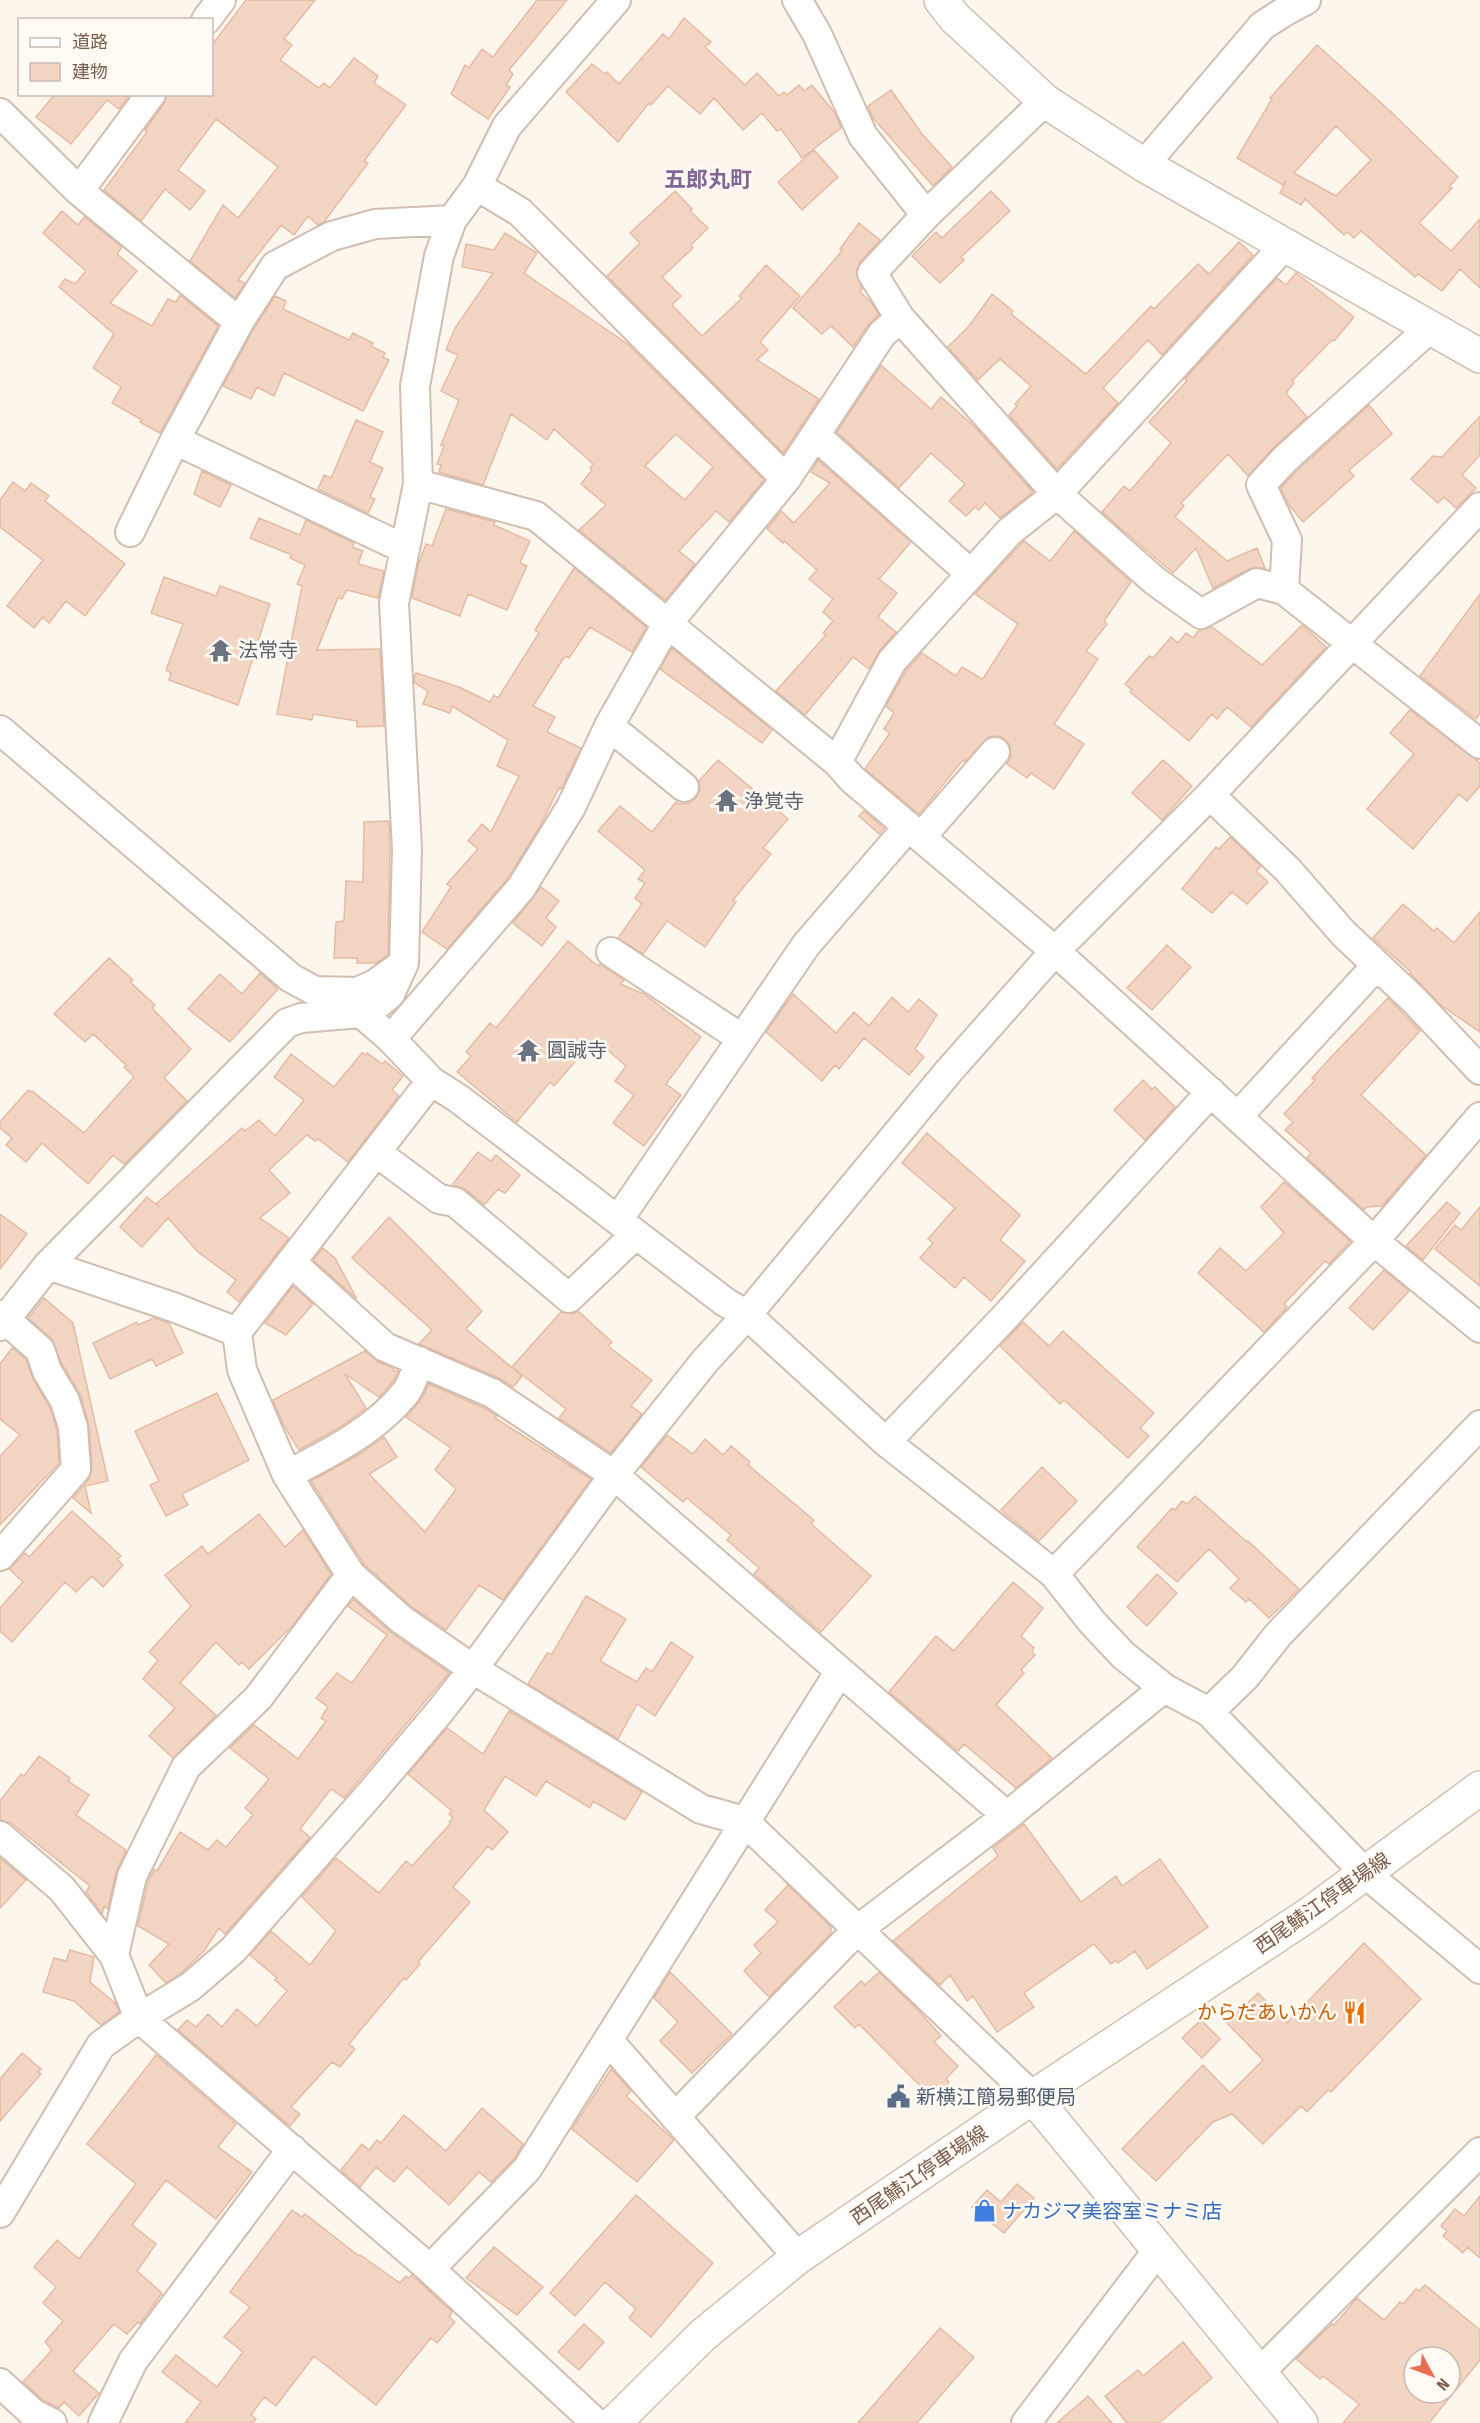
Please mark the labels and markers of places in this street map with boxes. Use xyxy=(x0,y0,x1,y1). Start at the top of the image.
temple icon: 法常寺 xyxy=(207,637,233,663)
place label: 法常寺 xyxy=(238,638,298,662)
temple icon: 浄覚寺 xyxy=(713,788,739,814)
place label: 浄覚寺 xyxy=(744,789,804,813)
temple icon: 圓誠寺 xyxy=(516,1037,542,1063)
place label: 圓誠寺 xyxy=(547,1038,607,1062)
restaurant icon: からだあいかん xyxy=(1342,1999,1368,2025)
place label: からだあいかん xyxy=(1197,2000,1337,2024)
public building icon: 新横江簡易郵便局 xyxy=(885,2084,911,2110)
place label: 新横江簡易郵便局 xyxy=(916,2085,1076,2109)
shop icon: ナカジマ美容室ミナミ店 xyxy=(971,2198,997,2224)
place label: ナカジマ美容室ミナミ店 xyxy=(1002,2199,1222,2223)

